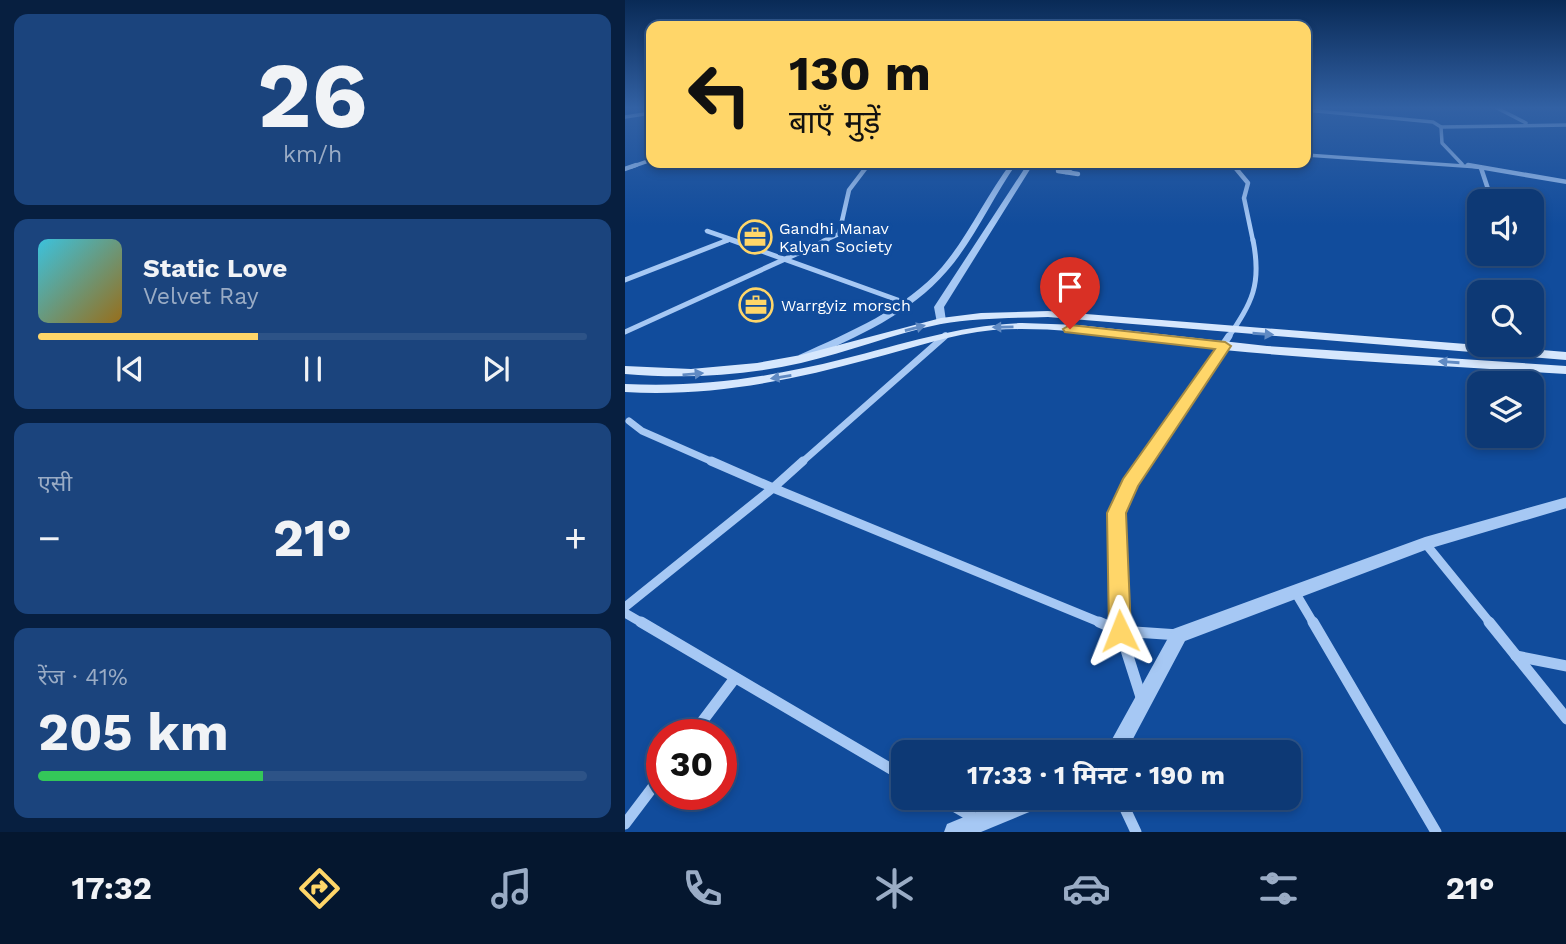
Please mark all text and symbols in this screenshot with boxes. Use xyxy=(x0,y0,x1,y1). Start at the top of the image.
text: 26 xyxy=(257,42,368,149)
text: 130 m xyxy=(789,44,931,102)
icon: left xyxy=(674,49,765,140)
text: बाएँ मुड़ें xyxy=(789,103,880,141)
text: km/h xyxy=(283,141,342,168)
map controls xyxy=(1467,189,1544,448)
button: sound xyxy=(1467,189,1544,266)
office icon: Gandhi Manav Kalyan Society xyxy=(736,218,774,256)
place label: Gandhi Manav Kalyan Society xyxy=(779,219,893,256)
text: Static Love xyxy=(143,253,287,283)
pin xyxy=(1040,257,1100,329)
icon: arrive xyxy=(1051,268,1089,306)
button: search xyxy=(1467,280,1544,357)
text: Velvet Ray xyxy=(143,283,259,310)
office icon: Warrgyiz morsch xyxy=(737,286,775,324)
place label: Warrgyiz morsch xyxy=(781,296,911,315)
one-way arrow xyxy=(992,321,1014,333)
one-way arrow xyxy=(904,322,926,333)
one-way arrow xyxy=(1252,329,1274,340)
icon: previous xyxy=(111,350,149,388)
icon: pause xyxy=(294,350,332,388)
icon: next xyxy=(477,350,515,388)
one-way arrow xyxy=(1438,356,1460,367)
one-way arrow xyxy=(682,368,704,379)
button: layers xyxy=(1467,371,1544,448)
one-way arrow xyxy=(770,372,792,383)
text: एसी xyxy=(38,470,72,497)
text: 21° xyxy=(273,508,352,569)
text: − xyxy=(38,516,61,560)
text: + xyxy=(564,516,587,560)
position arrow xyxy=(1083,594,1157,668)
text: रेंज · 41% xyxy=(38,664,128,691)
text: 205 km xyxy=(38,702,229,763)
speed limit sign: 30 xyxy=(646,719,737,810)
text: 17:33 · 1 मिनट · 190 m xyxy=(967,760,1225,790)
icon: directions xyxy=(295,864,344,913)
icon: music xyxy=(487,864,536,913)
icon: phone xyxy=(678,864,727,913)
icon: climate xyxy=(870,864,919,913)
icon: car xyxy=(1062,864,1111,913)
icon: filters xyxy=(1254,864,1303,913)
text: 17:32 xyxy=(71,869,152,907)
text: 21° xyxy=(1446,869,1495,907)

